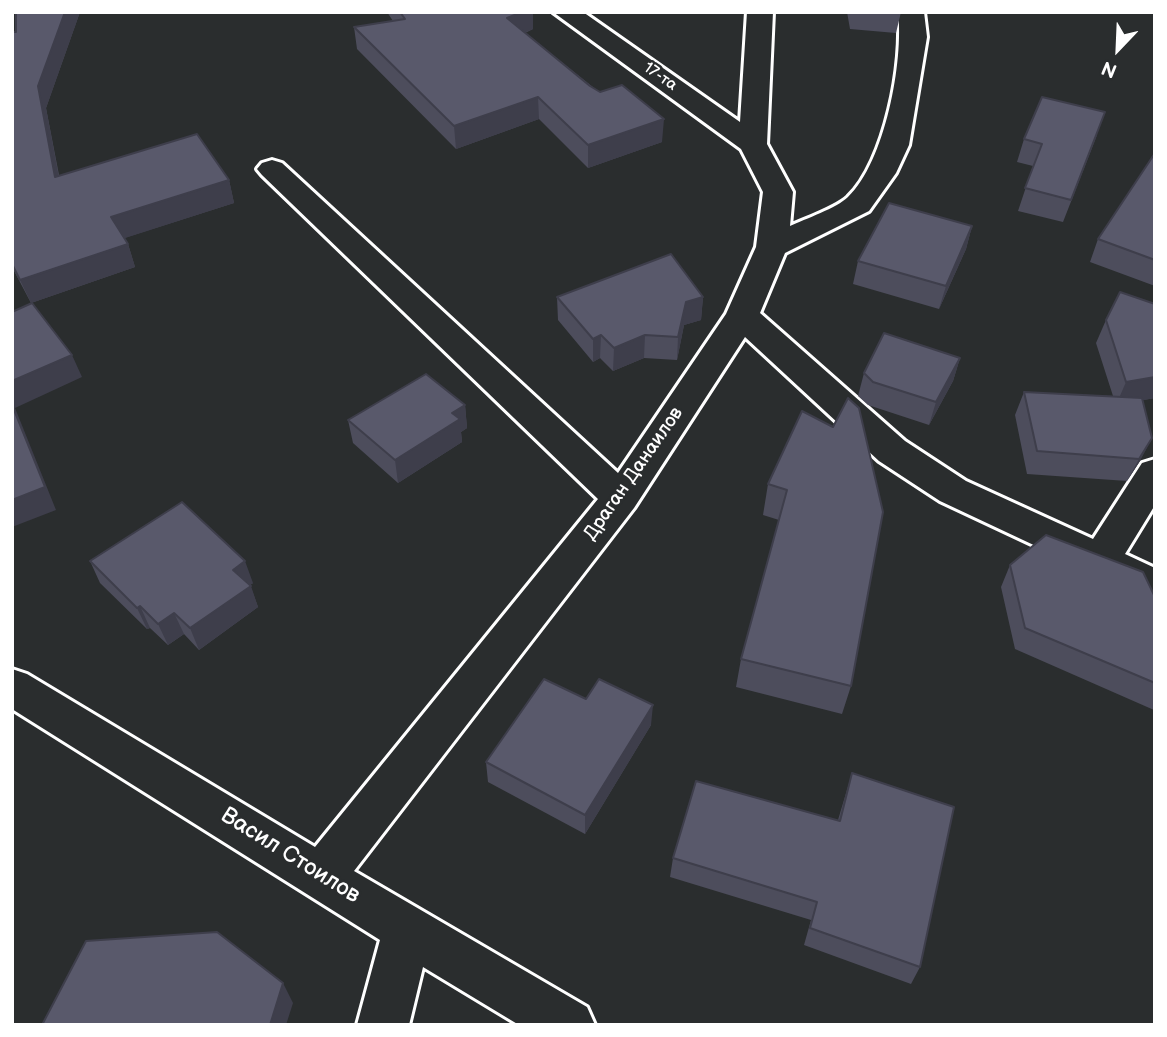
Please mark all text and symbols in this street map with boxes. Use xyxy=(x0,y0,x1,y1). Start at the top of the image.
north arrow xyxy=(1083,14,1153,84)
text: N xyxy=(1099,55,1121,82)
street label: 17-та xyxy=(640,59,680,95)
street label: Драган Данаилов xyxy=(580,403,688,545)
street label: Васил Стоилов xyxy=(215,802,365,910)

